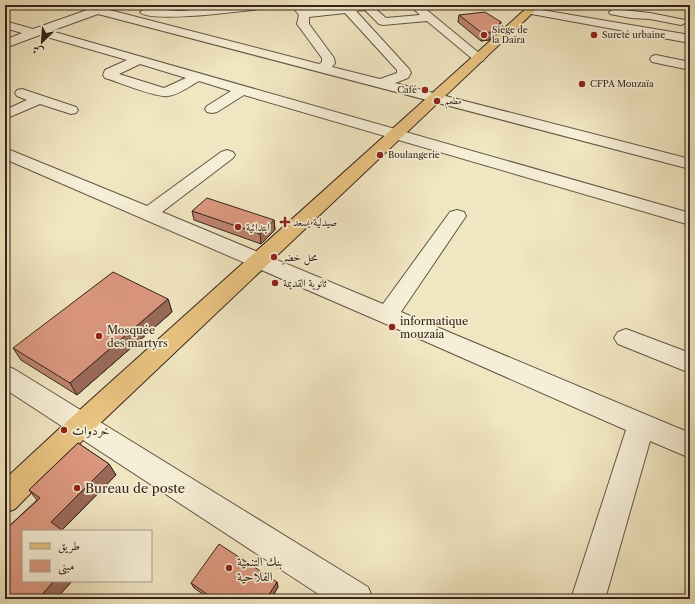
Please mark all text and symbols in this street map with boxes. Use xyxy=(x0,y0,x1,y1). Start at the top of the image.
north arrow xyxy=(22,22,62,62)
place label: Siège de la Daïra xyxy=(492,24,528,45)
place label: Sureté urbaine xyxy=(602,29,665,40)
marker: Siège de la Daïra xyxy=(479,30,489,40)
marker: Sureté urbaine xyxy=(589,30,599,40)
text: ش xyxy=(30,42,46,60)
place label: CFPA Mouzaïa xyxy=(590,78,654,89)
marker: CFPA Mouzaïa xyxy=(577,79,587,89)
place label: Café xyxy=(397,84,417,95)
marker: Café xyxy=(420,85,430,95)
place label: مطعم xyxy=(445,95,461,110)
marker: مطعم xyxy=(432,96,442,106)
place label: Boulangerie xyxy=(388,149,440,160)
marker: Boulangerie xyxy=(375,150,385,160)
place label: صيدلية يسعد xyxy=(293,215,338,229)
marker: صيدلية يسعد xyxy=(280,217,290,227)
place label: ابتدائية xyxy=(246,220,270,234)
marker: ابتدائية xyxy=(233,222,243,232)
place label: محل خضر xyxy=(281,250,318,266)
marker: محل خضر xyxy=(269,252,279,262)
place label: ثانوية القديمة xyxy=(283,276,328,290)
marker: ثانوية القديمة xyxy=(270,278,280,288)
place label: informatique mouzaia xyxy=(400,314,468,341)
marker: informatique mouzaia xyxy=(387,322,397,332)
place label: Mosquée des martyrs xyxy=(107,323,168,350)
marker: Mosquée des martyrs xyxy=(94,331,104,341)
place label: خردوات xyxy=(72,422,109,438)
marker: خردوات xyxy=(59,425,69,435)
place label: Bureau de poste xyxy=(85,480,185,496)
marker: Bureau de poste xyxy=(72,483,82,493)
legend xyxy=(22,530,152,582)
text: طريق xyxy=(58,538,80,554)
place label: بنك التنمية الفلاحية xyxy=(237,553,282,584)
text: مبنى xyxy=(58,558,74,575)
marker: بنك التنمية الفلاحية xyxy=(224,563,234,573)

